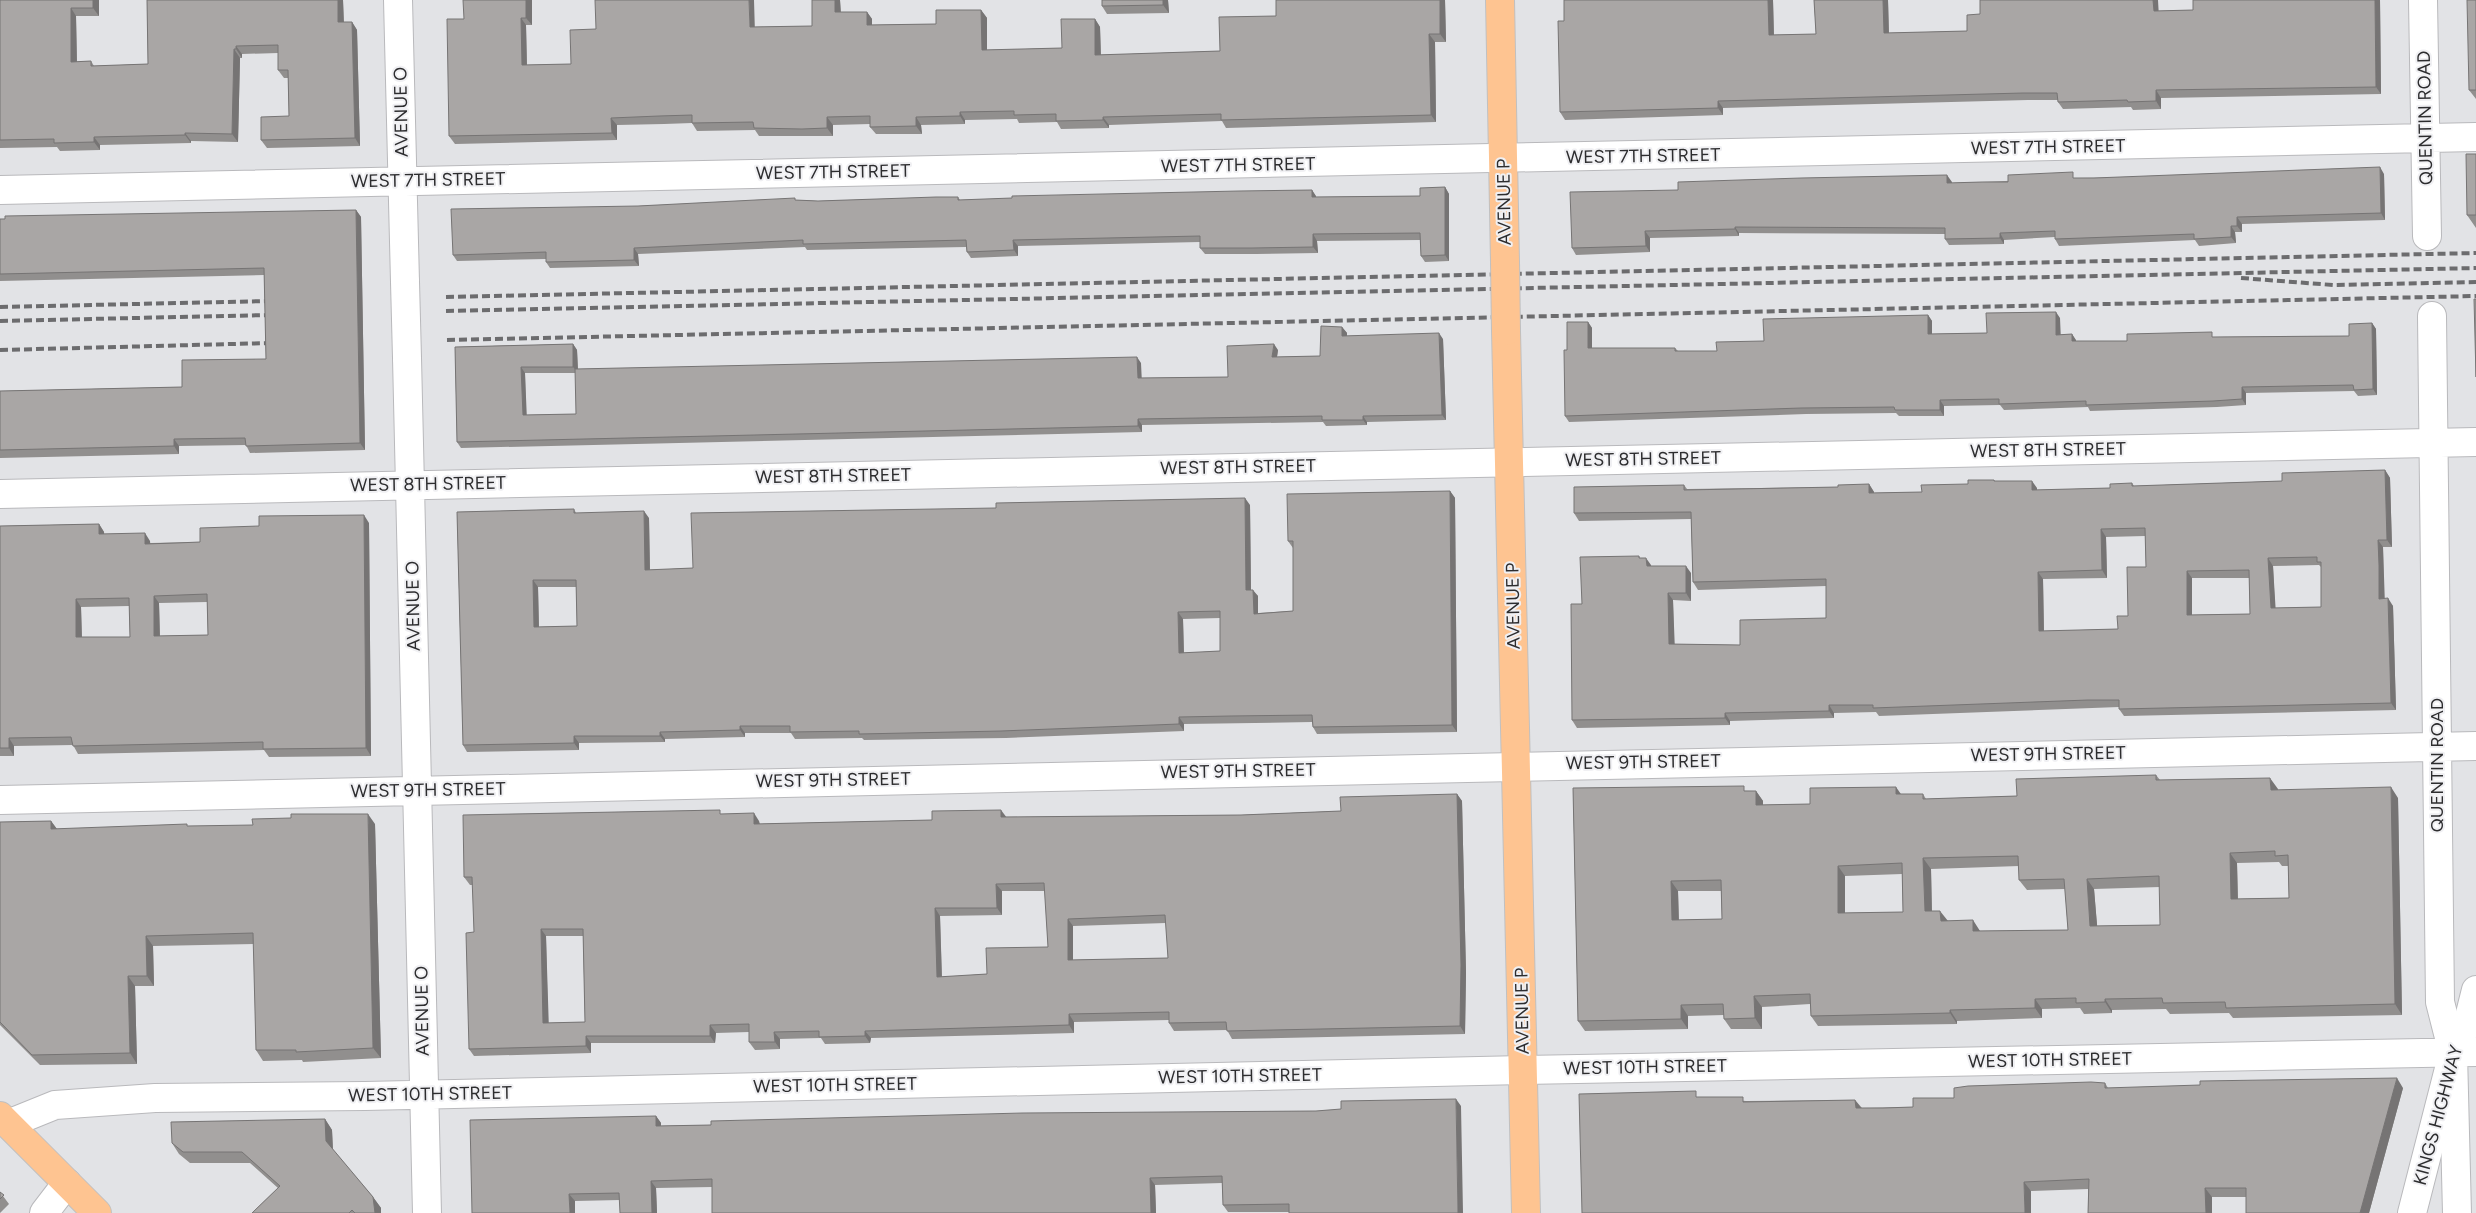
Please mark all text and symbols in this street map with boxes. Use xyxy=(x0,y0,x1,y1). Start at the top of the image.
street label: QUENTIN ROAD xyxy=(2413,51,2437,185)
street label: AVENUE O xyxy=(389,67,413,157)
street label: WEST 7TH STREET xyxy=(1971,135,2125,159)
street label: WEST 7TH STREET xyxy=(1566,144,1720,168)
street label: WEST 7TH STREET xyxy=(1161,153,1315,177)
street label: AVENUE P xyxy=(1492,158,1516,246)
street label: WEST 7TH STREET xyxy=(756,160,910,184)
street label: WEST 7TH STREET xyxy=(351,168,505,192)
street label: WEST 8TH STREET xyxy=(1970,438,2126,462)
street label: WEST 8TH STREET xyxy=(1565,447,1721,471)
street label: WEST 8TH STREET xyxy=(1160,455,1316,479)
street label: WEST 8TH STREET xyxy=(755,464,911,488)
street label: WEST 8TH STREET xyxy=(350,472,506,496)
street label: AVENUE O xyxy=(401,561,425,651)
street label: AVENUE P xyxy=(1501,562,1525,650)
street label: QUENTIN ROAD xyxy=(2426,698,2448,832)
street label: WEST 9TH STREET xyxy=(1970,742,2126,766)
street label: WEST 9TH STREET xyxy=(1565,750,1721,774)
street label: WEST 9TH STREET xyxy=(1160,759,1316,783)
street label: WEST 9TH STREET xyxy=(755,768,911,792)
street label: WEST 9TH STREET xyxy=(350,778,506,802)
street label: AVENUE O xyxy=(410,966,434,1056)
street label: AVENUE P xyxy=(1510,967,1534,1055)
street label: KINGS HIGHWAY xyxy=(2409,1042,2467,1187)
street label: WEST 10TH STREET xyxy=(1968,1048,2132,1072)
street label: WEST 10TH STREET xyxy=(1563,1055,1727,1079)
street label: WEST 10TH STREET xyxy=(1158,1064,1322,1088)
street label: WEST 10TH STREET xyxy=(753,1073,917,1097)
street label: WEST 10TH STREET xyxy=(348,1082,512,1106)

